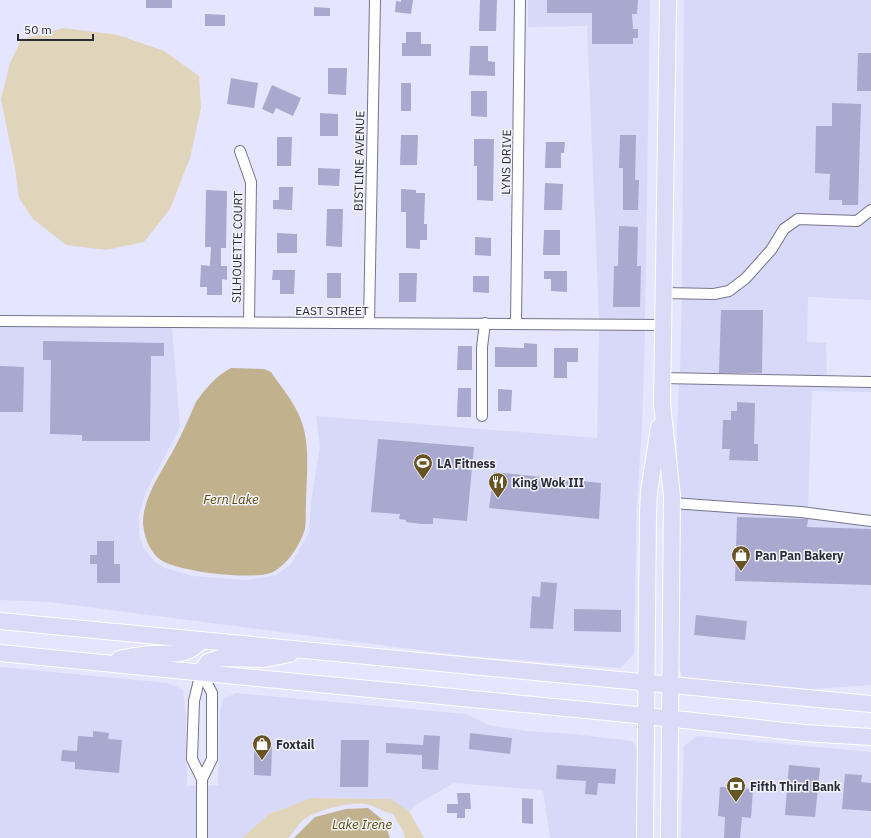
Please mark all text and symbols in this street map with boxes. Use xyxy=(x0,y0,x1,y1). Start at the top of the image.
scale bar xyxy=(18,16,93,42)
text: 50 m xyxy=(24,22,52,37)
street label: BISTLINE AVENUE xyxy=(351,111,367,211)
street label: LYNS DRIVE xyxy=(498,129,514,195)
street label: SILHOUETTE COURT xyxy=(229,191,245,303)
street label: EAST STREET xyxy=(295,303,369,318)
sports icon: LA Fitness xyxy=(412,452,434,480)
place label: LA Fitness xyxy=(437,456,496,471)
restaurant icon: King Wok III xyxy=(487,471,509,499)
place label: King Wok III xyxy=(512,475,584,490)
water label: Fern Lake xyxy=(203,491,259,508)
shop icon: Pan Pan Bakery xyxy=(730,544,752,572)
place label: Pan Pan Bakery xyxy=(755,548,844,563)
shop icon: Foxtail xyxy=(251,733,273,761)
place label: Foxtail xyxy=(276,737,315,752)
bank icon: Fifth Third Bank xyxy=(725,775,747,803)
place label: Fifth Third Bank xyxy=(750,779,841,794)
water label: Lake Irene xyxy=(332,816,392,833)

